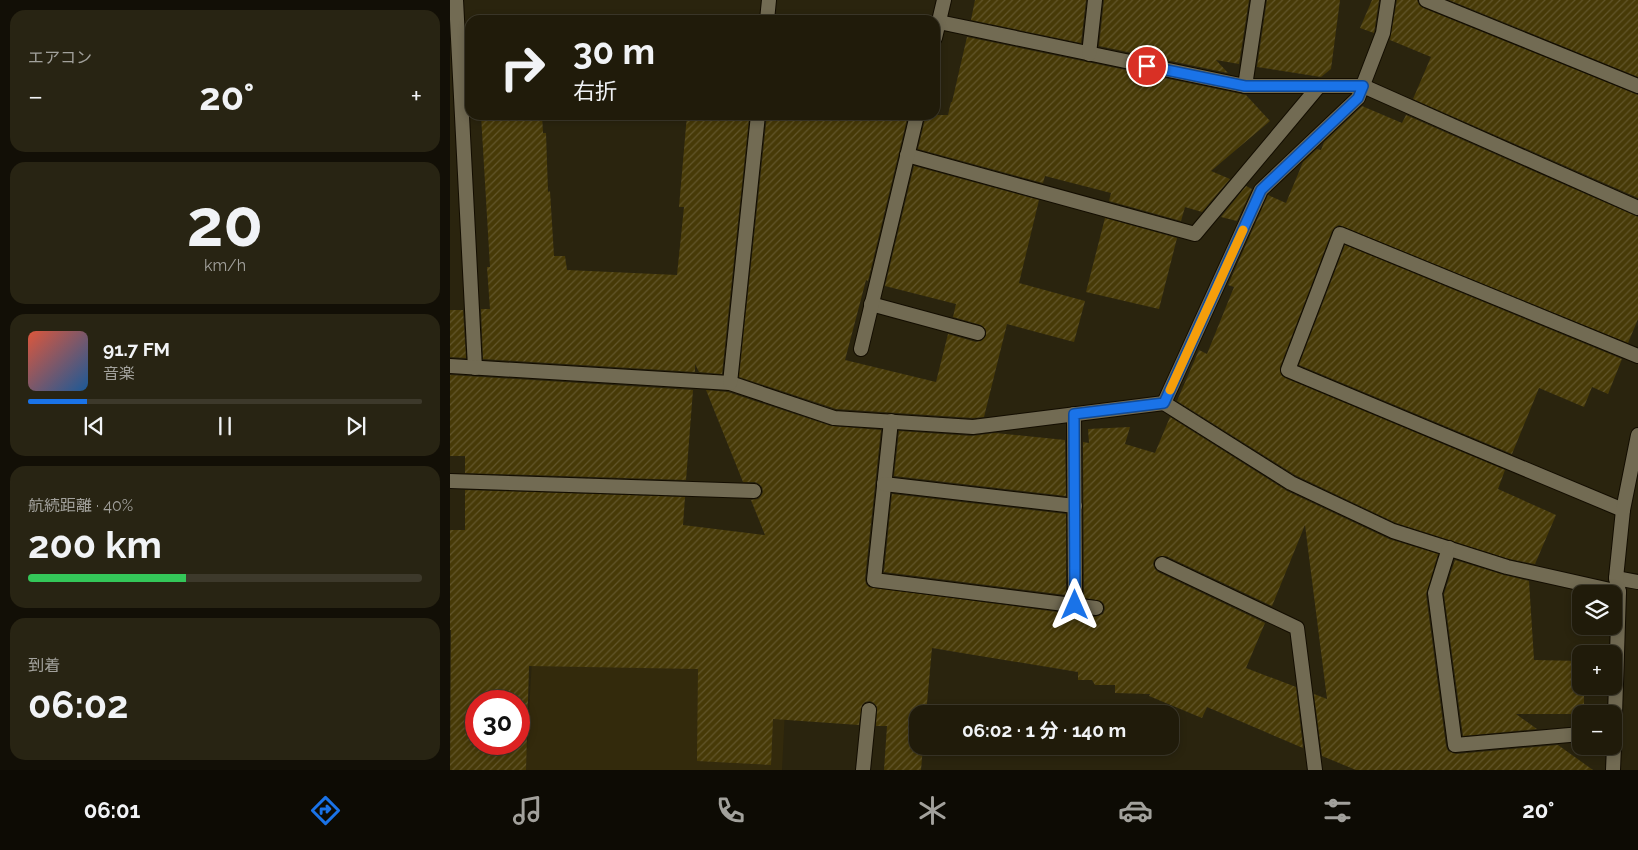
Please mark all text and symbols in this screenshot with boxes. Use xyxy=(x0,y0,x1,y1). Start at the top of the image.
text: 30 m xyxy=(573,31,655,72)
icon: right xyxy=(490,35,555,100)
pin xyxy=(1126,45,1168,87)
text: エアコン xyxy=(28,48,92,67)
icon: arrive xyxy=(1133,52,1161,80)
text: 20° xyxy=(199,74,254,119)
text: 右折 xyxy=(573,78,617,104)
text: − xyxy=(28,80,43,113)
text: + xyxy=(410,80,422,113)
text: 20 xyxy=(187,185,263,261)
text: km/h xyxy=(204,256,246,275)
text: 91.7 FM xyxy=(103,338,170,360)
text: 音楽 xyxy=(103,364,135,383)
icon: previous xyxy=(80,412,108,440)
icon: pause xyxy=(211,412,239,440)
icon: next xyxy=(342,412,370,440)
text: 航続距離 · 40% xyxy=(28,496,133,515)
text: 200 km xyxy=(28,522,162,567)
position arrow xyxy=(1048,578,1100,630)
map controls xyxy=(1572,585,1622,755)
button: layers xyxy=(1572,585,1622,635)
button: + xyxy=(1572,645,1622,695)
text: 到着 xyxy=(28,656,60,675)
text: 06:02 xyxy=(28,682,129,727)
speed limit sign: 30 xyxy=(465,690,530,755)
button: − xyxy=(1572,705,1622,755)
text: 06:02 · 1 分 · 140 m xyxy=(962,719,1126,741)
icon: directions xyxy=(308,793,343,828)
icon: music xyxy=(510,793,545,828)
icon: phone xyxy=(713,793,748,828)
icon: climate xyxy=(915,793,950,828)
icon: car xyxy=(1118,793,1153,828)
icon: filters xyxy=(1320,793,1355,828)
text: 06:01 xyxy=(84,797,140,823)
text: 20° xyxy=(1522,797,1554,823)

